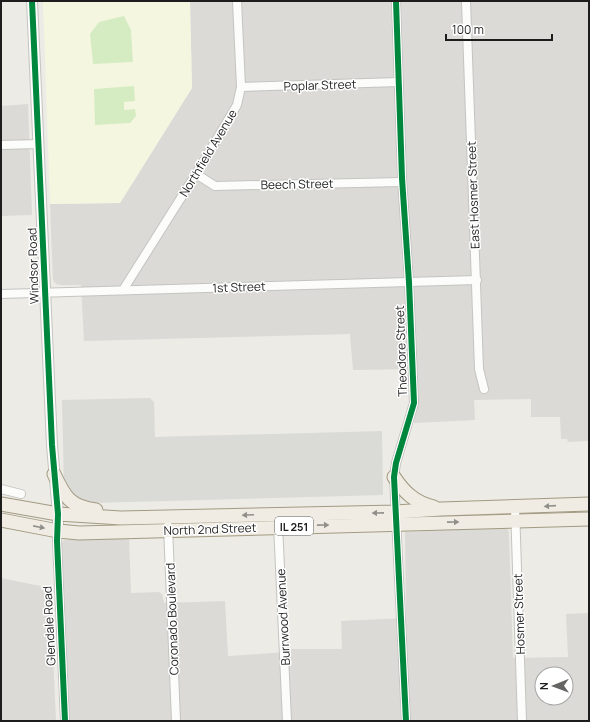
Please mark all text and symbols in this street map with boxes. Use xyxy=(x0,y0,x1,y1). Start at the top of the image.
scale bar xyxy=(446,16,552,42)
text: 100 m xyxy=(452,21,484,38)
street label: Poplar Street xyxy=(283,75,357,95)
street label: Northfield Avenue xyxy=(175,106,241,200)
street label: East Hosmer Street xyxy=(463,141,483,249)
street label: Beech Street xyxy=(260,175,334,193)
street label: Windsor Road xyxy=(23,227,43,305)
street label: 1st Street xyxy=(212,278,266,296)
street label: Theodore Street xyxy=(391,305,411,397)
one-way arrow xyxy=(544,502,556,509)
one-way arrow xyxy=(371,510,384,516)
one-way arrow xyxy=(242,511,254,518)
road number: IL 251 xyxy=(275,517,313,535)
street label: North 2nd Street xyxy=(163,519,257,539)
one-way arrow xyxy=(447,519,460,525)
one-way arrow xyxy=(317,522,330,528)
one-way arrow xyxy=(33,524,45,530)
street label: Coronado Boulevard xyxy=(162,563,182,675)
street label: Burrwood Avenue xyxy=(272,568,294,666)
street label: Hosmer Street xyxy=(509,573,529,655)
street label: Glendale Road xyxy=(38,586,60,666)
north arrow xyxy=(534,666,574,706)
text: N xyxy=(536,682,551,690)

